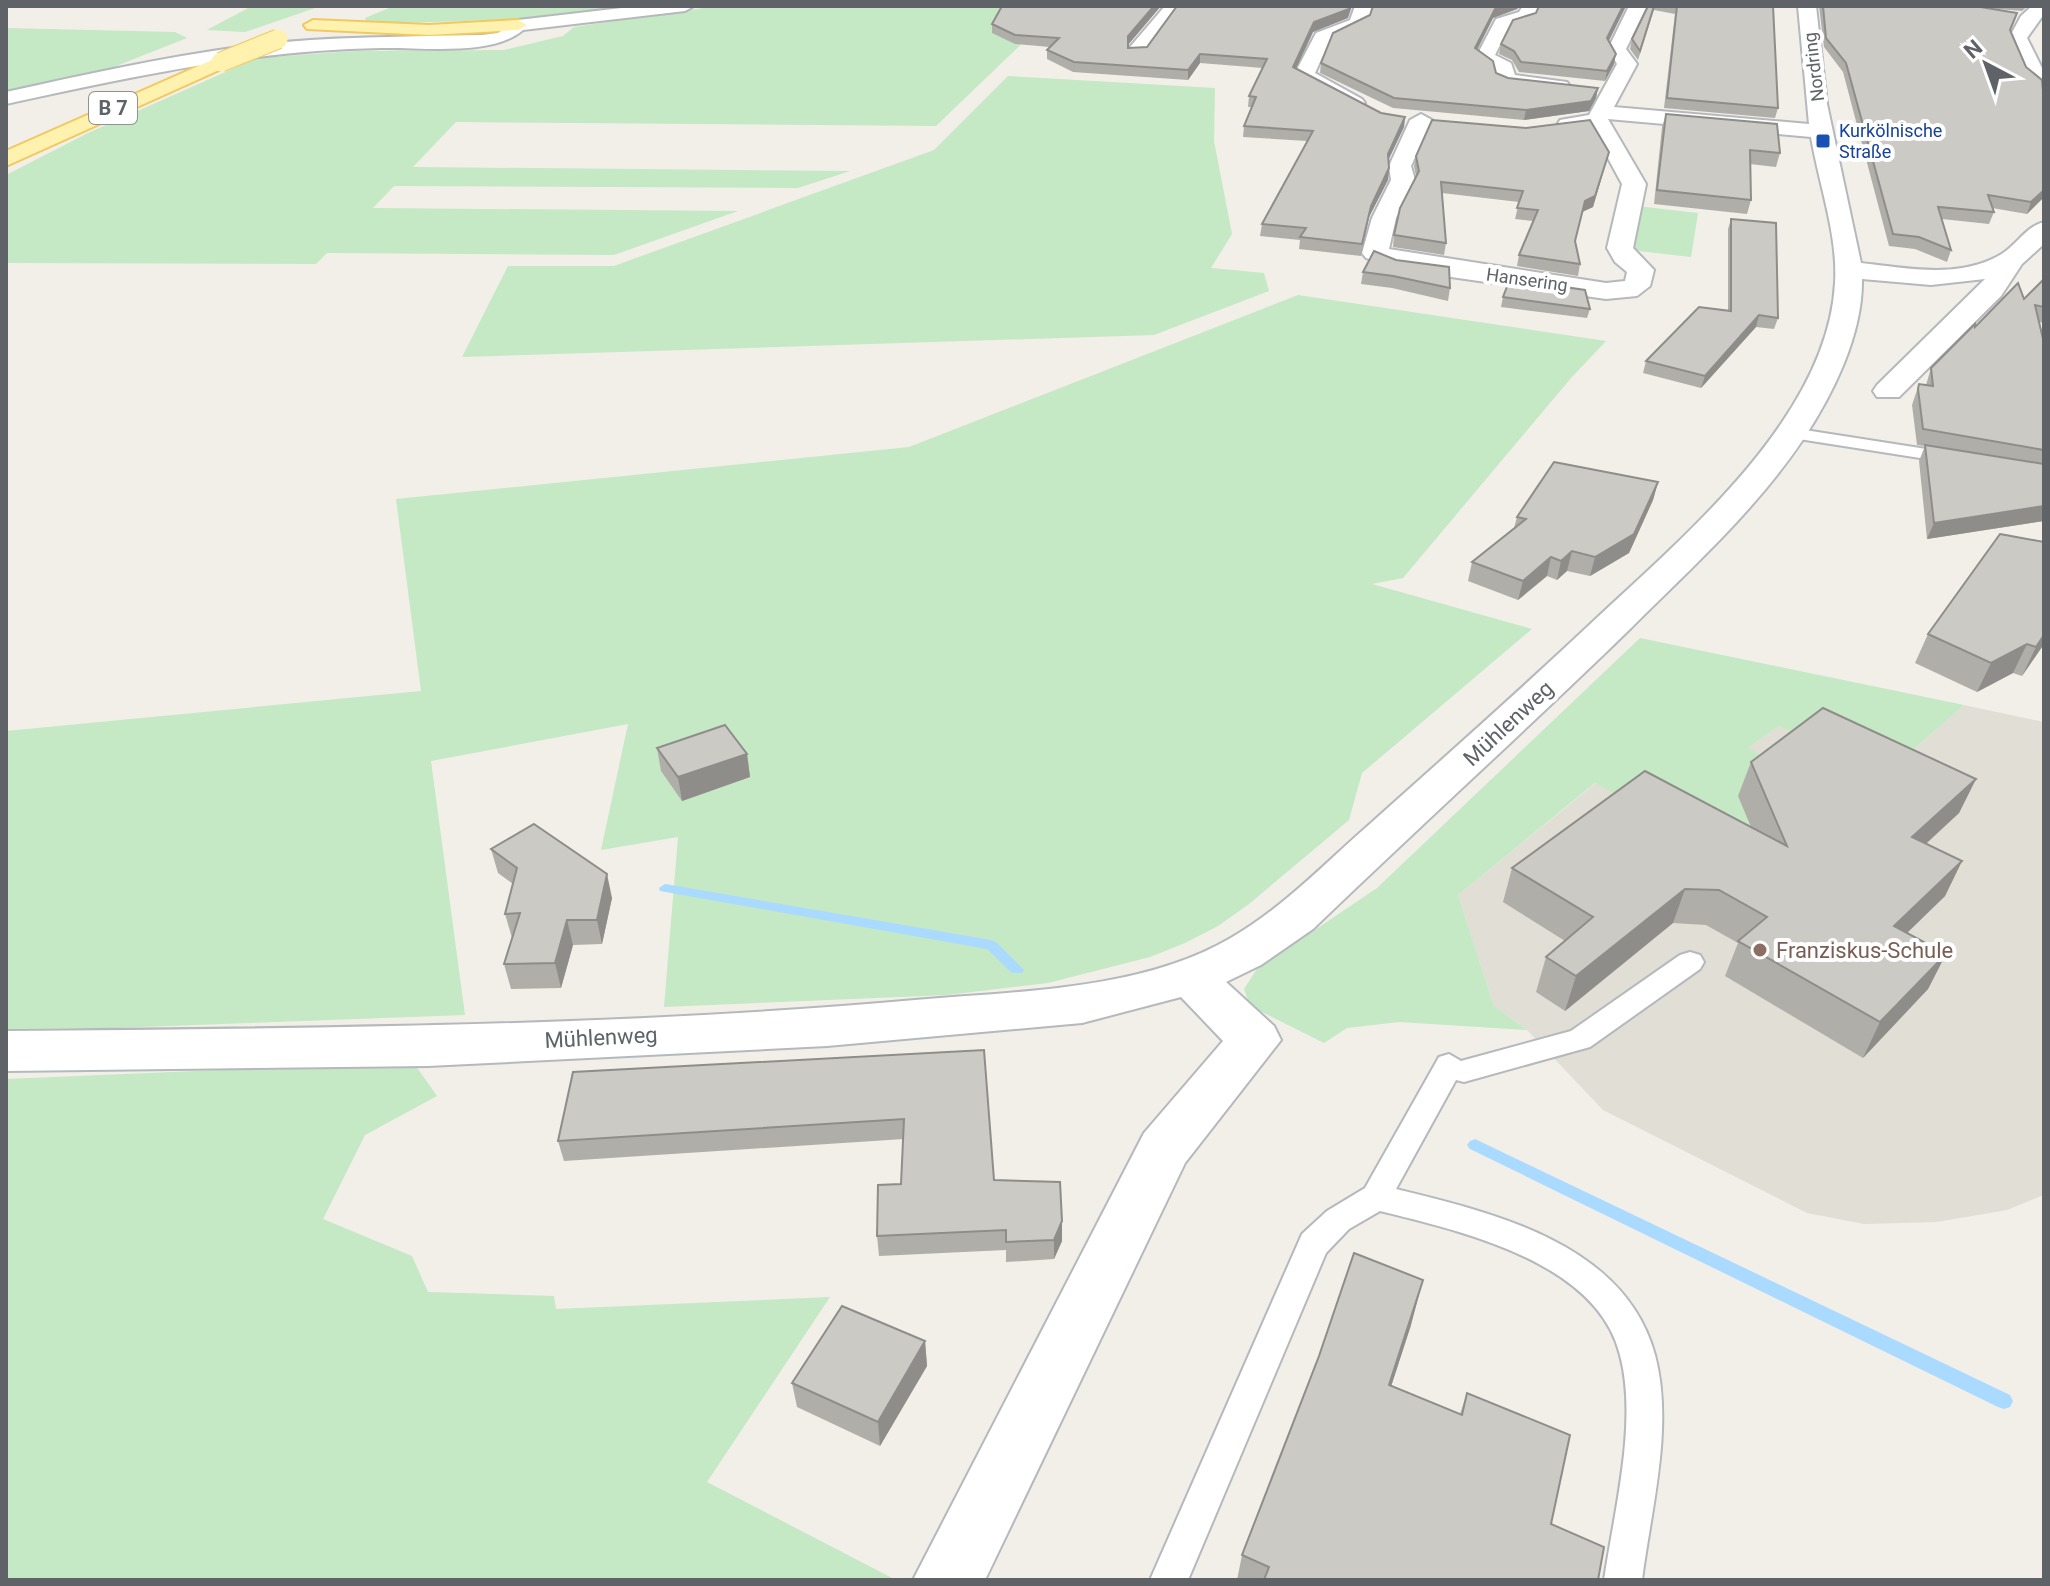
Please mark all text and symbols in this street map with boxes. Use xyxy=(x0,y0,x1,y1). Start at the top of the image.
north arrow xyxy=(1946,24,2026,104)
street label: Nordring xyxy=(1799,31,1828,103)
text: N xyxy=(1959,35,1987,64)
road number: B 7 xyxy=(89,92,137,124)
place label: Kurkölnische Straße xyxy=(1839,120,1942,162)
marker: Kurkölnische Straße xyxy=(1814,132,1832,150)
street label: Hansering xyxy=(1485,263,1569,296)
street label: Mühlenweg xyxy=(1458,676,1558,771)
place label: Franziskus-Schule xyxy=(1776,938,1953,963)
marker: Franziskus-Schule xyxy=(1751,941,1769,959)
street label: Mühlenweg xyxy=(544,1022,658,1053)

